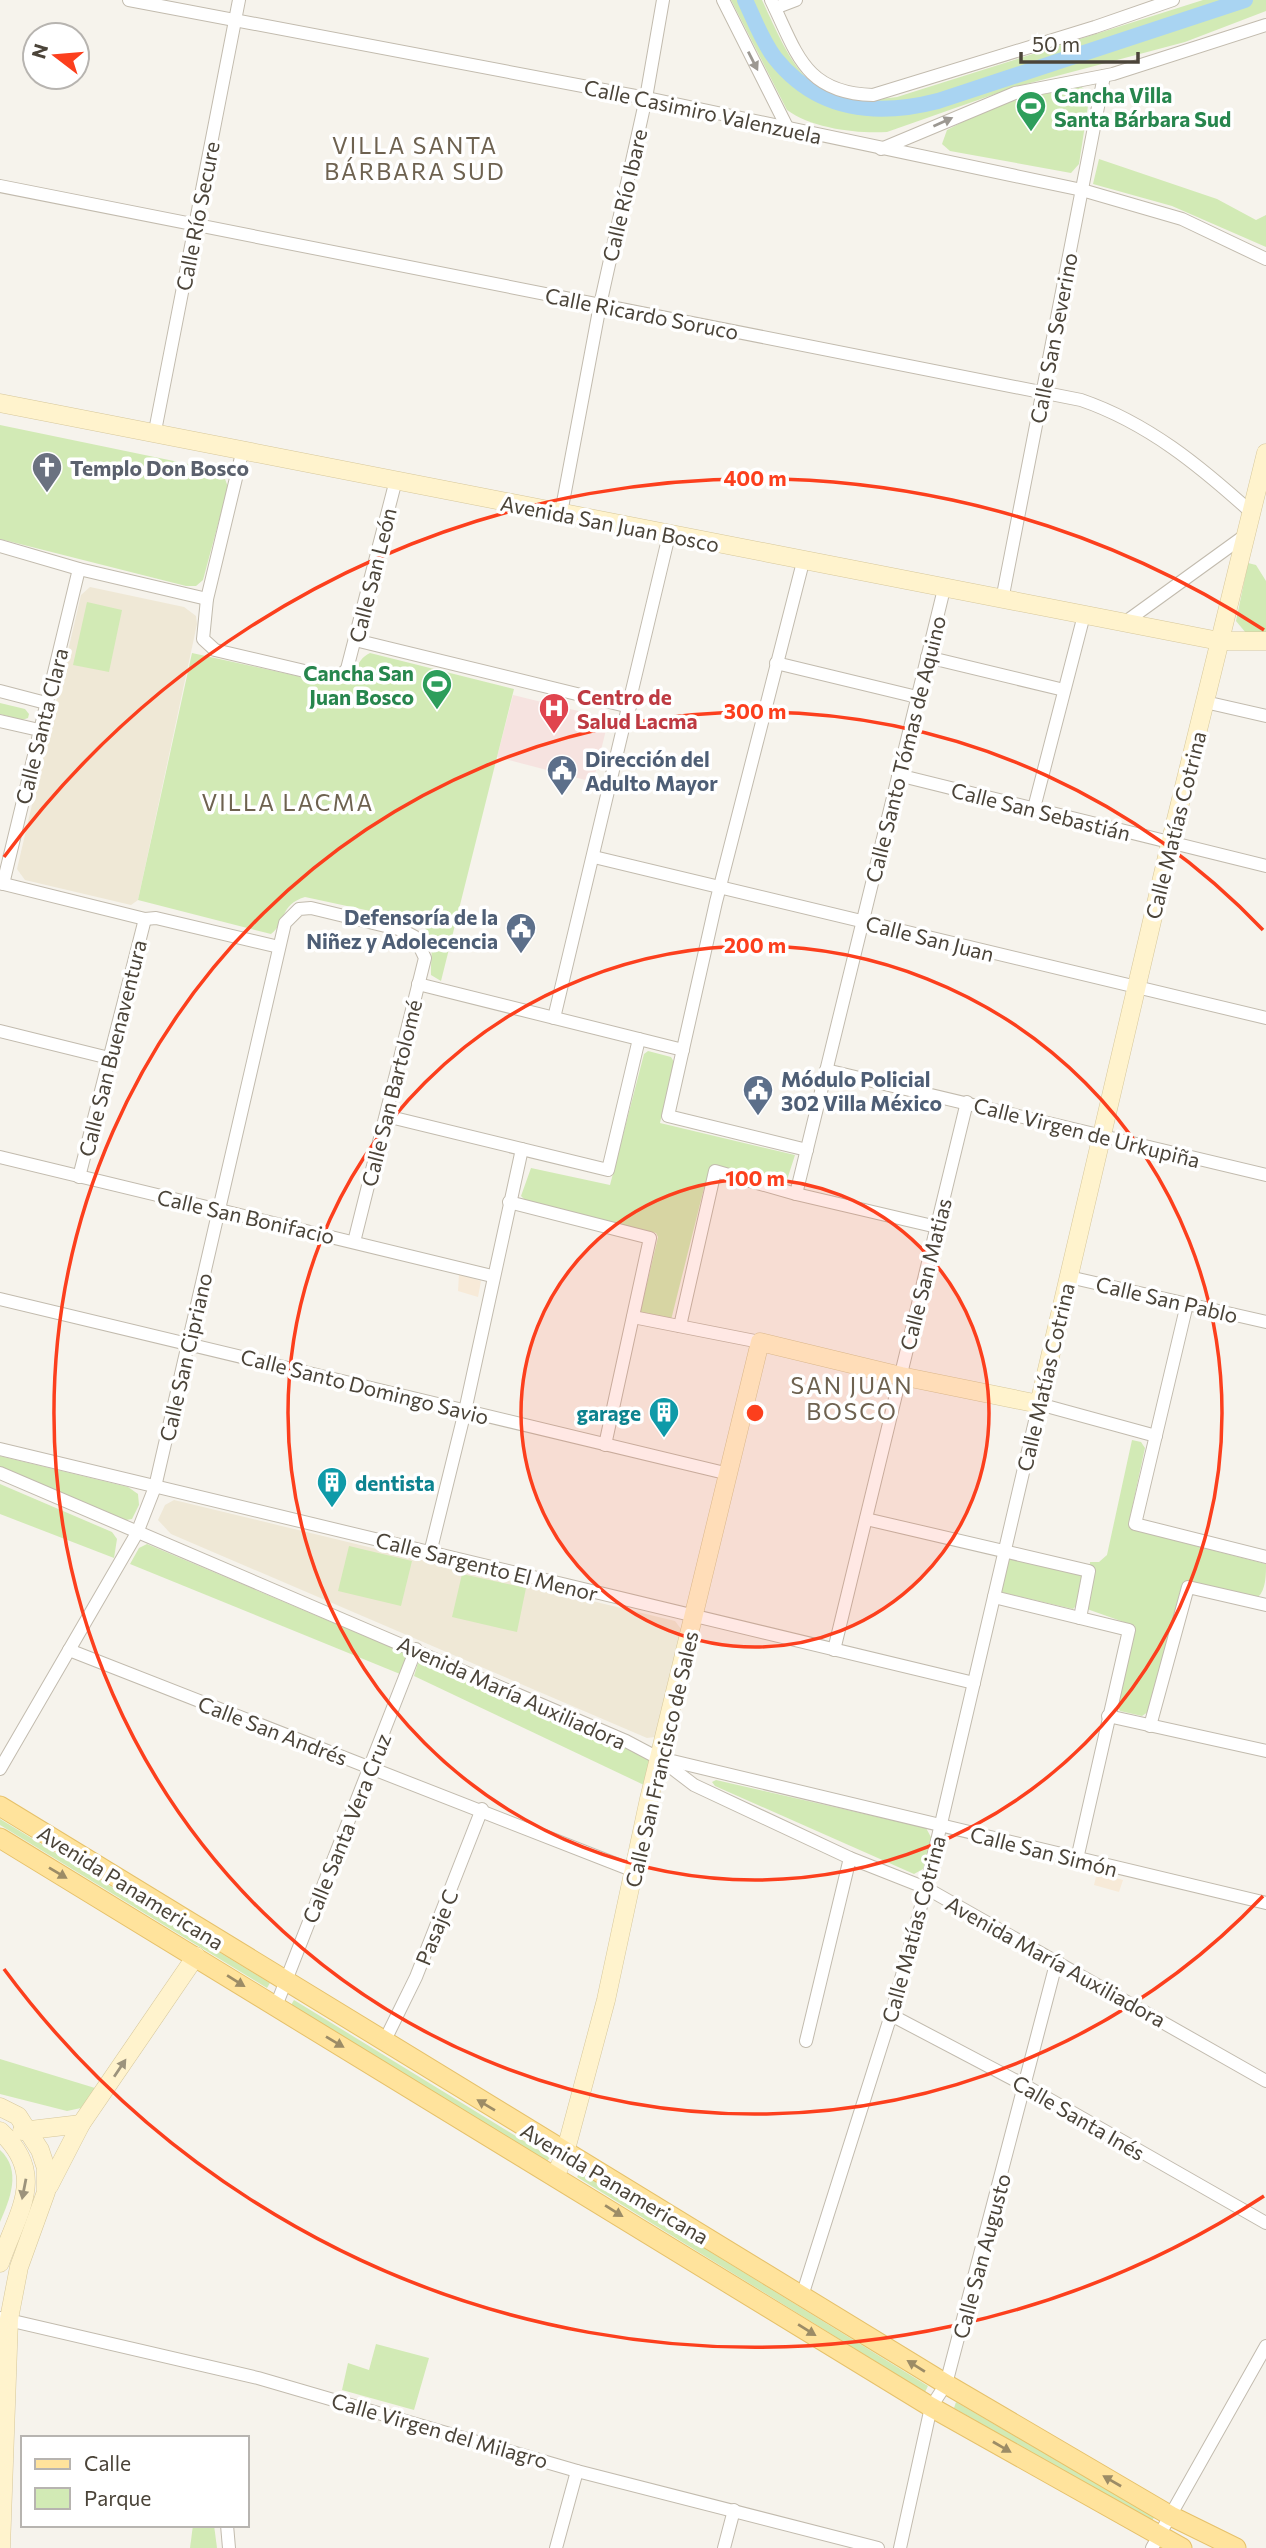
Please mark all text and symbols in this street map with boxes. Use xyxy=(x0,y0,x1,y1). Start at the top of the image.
north arrow xyxy=(21,21,91,91)
scale bar xyxy=(1021,21,1138,65)
text: 50 m xyxy=(1032,31,1080,56)
text: N xyxy=(26,41,52,61)
one-way arrow xyxy=(748,51,759,71)
street label: Calle Casimiro Valenzuela xyxy=(582,74,824,148)
place label: Cancha Villa Santa Bárbara Sud xyxy=(1054,82,1231,131)
sports icon: Cancha Villa Santa Bárbara Sud xyxy=(1014,89,1048,133)
one-way arrow xyxy=(933,116,953,128)
street label: Calle Río Ibare xyxy=(597,126,651,264)
district label: VILLA SANTA BÁRBARA SUD xyxy=(324,131,506,185)
street label: Calle Río Secure xyxy=(170,139,224,293)
street label: Calle San Severino xyxy=(1024,250,1082,426)
street label: Calle Ricardo Soruco xyxy=(543,282,741,344)
church icon: Templo Don Bosco xyxy=(30,450,64,494)
place label: Templo Don Bosco xyxy=(70,455,249,480)
text: 400 m xyxy=(723,465,787,490)
street label: Avenida San Juan Bosco xyxy=(498,490,722,556)
street label: Calle San León xyxy=(343,505,401,645)
street label: Calle Santo Tómas de Aquino xyxy=(860,613,950,885)
street label: Calle Santa Clara xyxy=(10,645,72,807)
place label: Cancha San Juan Bosco xyxy=(303,660,414,709)
sports icon: Cancha San Juan Bosco xyxy=(420,667,454,711)
place label: Centro de Salud Lacma xyxy=(577,684,698,733)
hospital icon: Centro de Salud Lacma xyxy=(537,691,571,735)
text: 300 m xyxy=(724,698,786,723)
street label: Calle Matías Cotrina xyxy=(1140,728,1210,922)
place label: Dirección del Adulto Mayor xyxy=(585,746,718,795)
public building icon: Dirección del Adulto Mayor xyxy=(545,753,579,797)
street label: Calle San Sebastián xyxy=(949,777,1133,845)
district label: VILLA LACMA xyxy=(202,788,374,816)
place label: Defensoría de la Niñez y Adolecencia xyxy=(306,904,498,953)
street label: Calle San Juan xyxy=(863,910,997,966)
public building icon: Defensoría de la Niñez y Adolecencia xyxy=(504,911,538,955)
text: 200 m xyxy=(724,932,786,957)
street label: Calle San Buenaventura xyxy=(73,937,151,1159)
street label: Calle San Bartolomé xyxy=(356,997,426,1189)
place label: Módulo Policial 302 Villa México xyxy=(781,1066,942,1115)
public building icon: Módulo Policial 302 Villa México xyxy=(741,1073,775,1117)
street label: Calle Virgen de Urkupiña xyxy=(971,1092,1203,1172)
text: 100 m xyxy=(725,1165,785,1190)
street label: Calle San Bonifacio xyxy=(155,1183,337,1249)
street label: Calle San Matias xyxy=(894,1195,956,1353)
street label: Calle San Cipriano xyxy=(153,1270,217,1444)
street label: Calle San Pablo xyxy=(1094,1271,1240,1327)
street label: Calle Matías Cotrina xyxy=(1011,1280,1079,1474)
street label: Calle Santo Domingo Savio xyxy=(238,1343,492,1429)
district label: SAN JUAN BOSCO xyxy=(790,1371,914,1425)
building icon: garage xyxy=(647,1395,681,1439)
place label: garage xyxy=(577,1400,641,1425)
centre of rings xyxy=(743,1401,767,1425)
building icon: dentista xyxy=(315,1465,349,1509)
place label: dentista xyxy=(355,1470,435,1495)
street label: Calle Sargento El Menor xyxy=(373,1526,601,1606)
street label: Calle San Francisco de Sales xyxy=(619,1628,703,1890)
street label: Avenida María Auxiliadora xyxy=(394,1630,630,1754)
street label: Calle San Andrés xyxy=(195,1690,351,1770)
street label: Calle Santa Vera Cruz xyxy=(297,1730,395,1926)
street label: Avenida Panamericana xyxy=(33,1820,229,1954)
street label: Calle San Simón xyxy=(968,1821,1120,1881)
street label: Calle Matías Cotrina xyxy=(876,1833,950,2025)
one-way arrow xyxy=(49,1867,68,1879)
street label: Pasaje C xyxy=(410,1885,462,1969)
street label: Avenida María Auxiliadora xyxy=(942,1890,1170,2032)
one-way arrow xyxy=(226,1975,246,1988)
one-way arrow xyxy=(325,2035,344,2048)
one-way arrow xyxy=(113,2058,126,2078)
street label: Calle Santa Inés xyxy=(1008,2069,1150,2165)
one-way arrow xyxy=(476,2098,495,2111)
street label: Avenida Panamericana xyxy=(517,2117,713,2249)
street label: Calle San Augusto xyxy=(947,2171,1015,2341)
one-way arrow xyxy=(19,2179,30,2201)
one-way arrow xyxy=(604,2204,623,2217)
one-way arrow xyxy=(798,2324,817,2337)
one-way arrow xyxy=(906,2359,925,2372)
street label: Calle Virgen del Milagro xyxy=(329,2387,551,2473)
legend xyxy=(21,2436,248,2527)
one-way arrow xyxy=(993,2441,1012,2453)
text: Calle xyxy=(84,2450,131,2475)
one-way arrow xyxy=(1102,2475,1121,2487)
text: Parque xyxy=(84,2485,151,2510)

